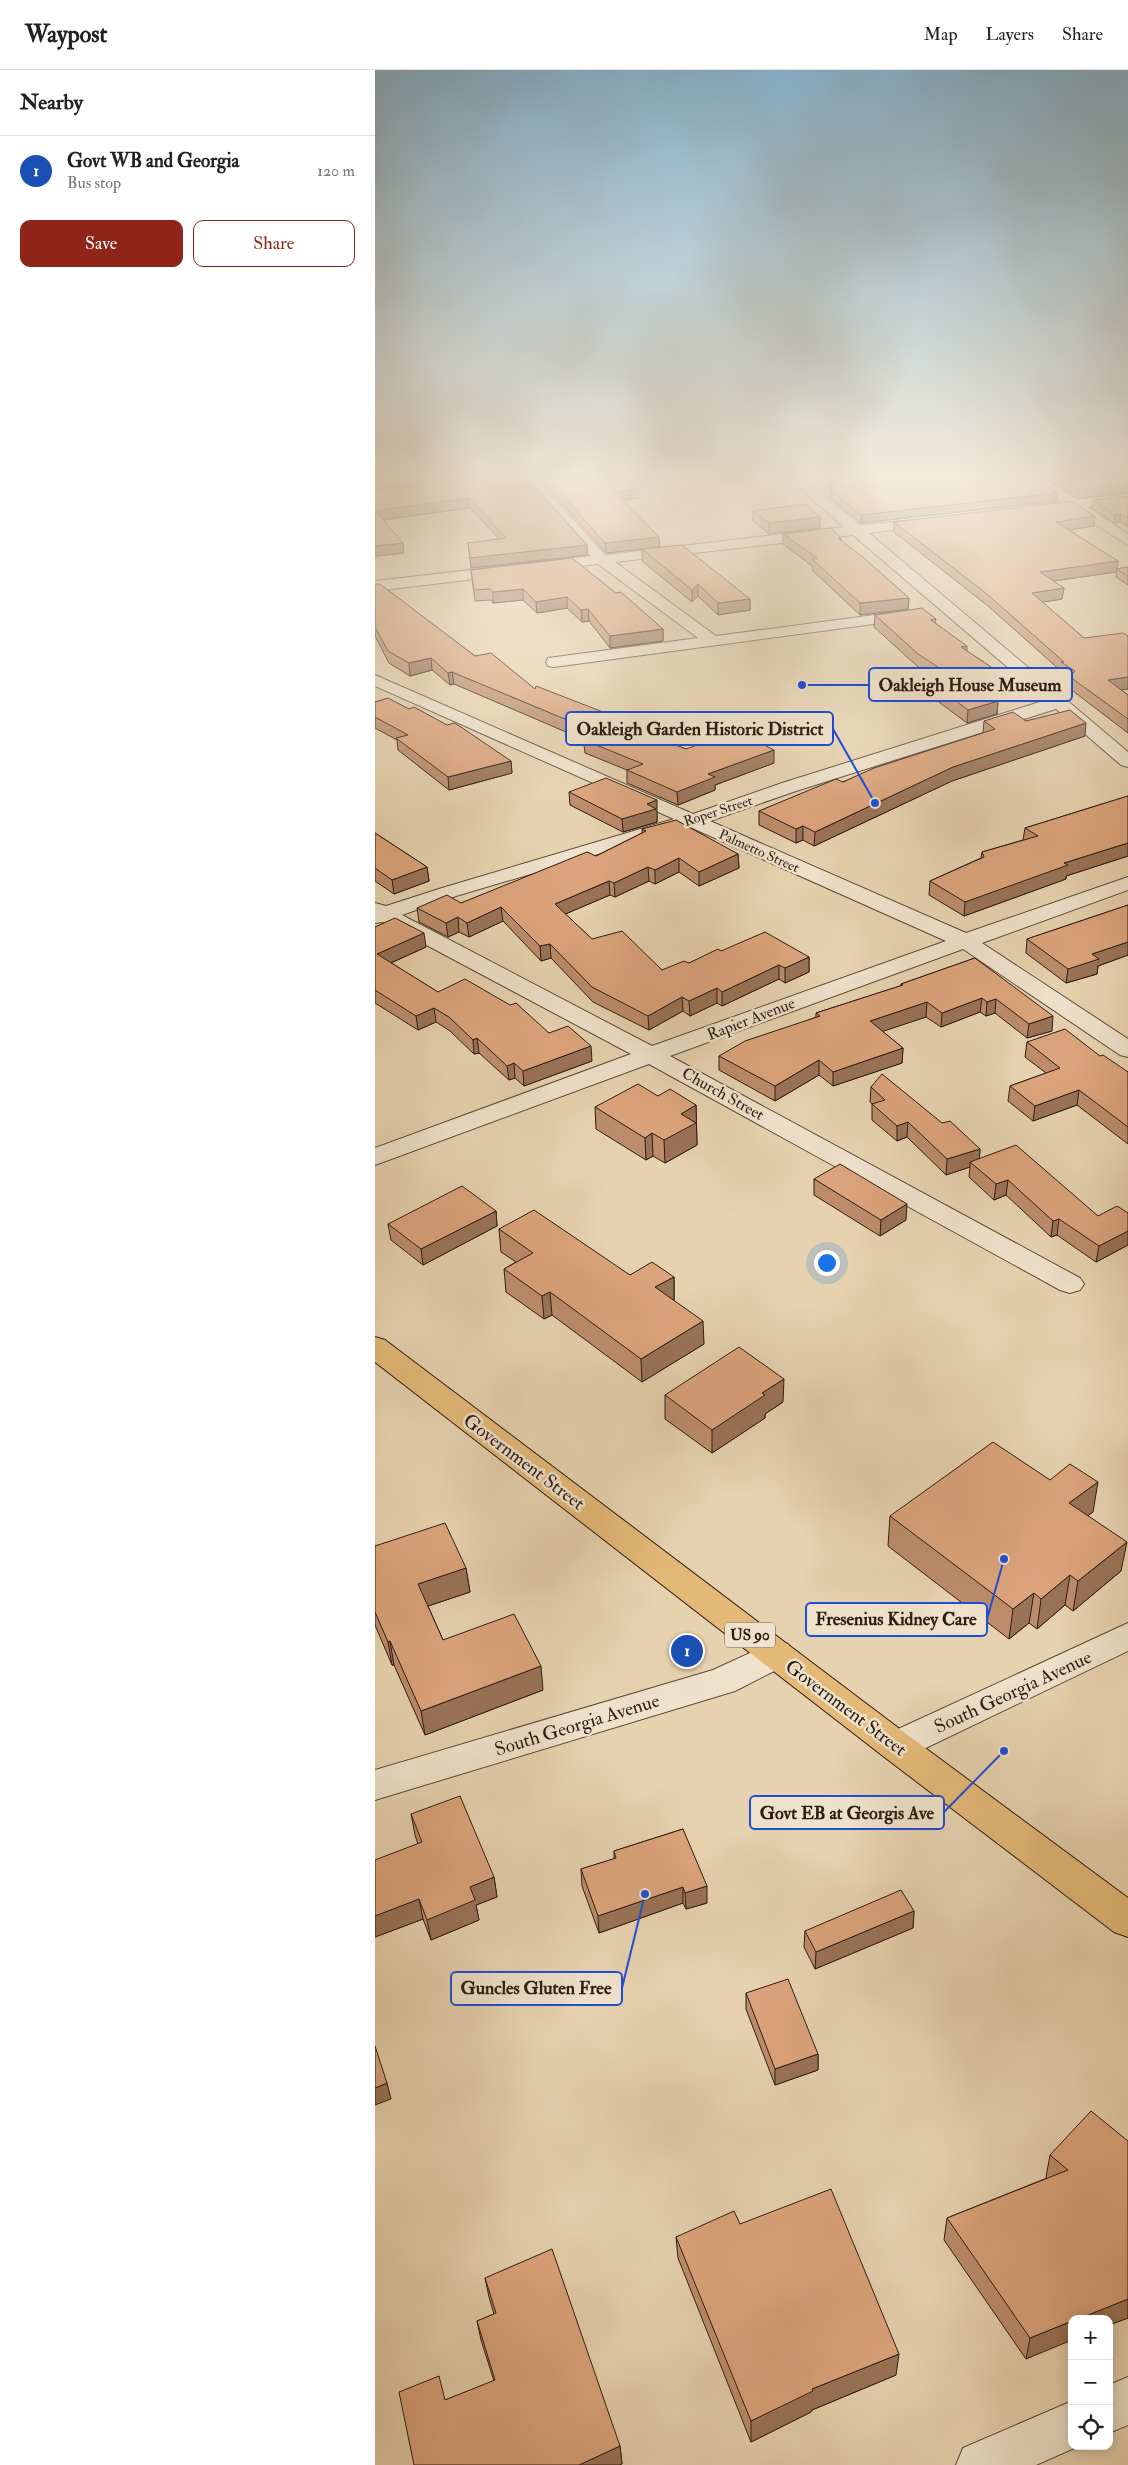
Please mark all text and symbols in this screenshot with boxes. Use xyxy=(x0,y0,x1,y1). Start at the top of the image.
text: Waypost xyxy=(25,19,107,50)
text: Map xyxy=(924,23,958,46)
text: Layers xyxy=(986,23,1034,46)
text: Share xyxy=(1062,23,1103,46)
text: Nearby xyxy=(20,89,83,116)
text: Govt WB and Georgia xyxy=(67,149,239,173)
text: 1 xyxy=(33,161,39,181)
text: 120 m xyxy=(317,161,355,181)
text: Bus stop xyxy=(67,173,121,193)
button: Save xyxy=(20,220,183,267)
button: Share xyxy=(193,220,355,267)
callout: Oakleigh House Museum xyxy=(869,668,1072,701)
text: Oakleigh House Museum xyxy=(878,674,1063,697)
callout: Oakleigh Garden Historic District xyxy=(566,712,833,745)
text: Oakleigh Garden Historic District xyxy=(577,718,824,741)
street label: Roper Street xyxy=(681,792,755,831)
street label: Palmetto Street xyxy=(716,826,802,877)
street label: Rapier Avenue xyxy=(704,993,798,1046)
street label: Church Street xyxy=(678,1063,768,1125)
your location xyxy=(814,1250,840,1276)
street label: Government Street xyxy=(458,1408,590,1516)
callout: Fresenius Kidney Care xyxy=(806,1603,987,1636)
text: Fresenius Kidney Care xyxy=(815,1608,977,1631)
road number: US 90 xyxy=(725,1622,775,1648)
pin: 1 xyxy=(671,1632,703,1670)
street label: South Georgia Avenue xyxy=(930,1645,1096,1739)
street label: Government Street xyxy=(780,1654,912,1762)
street label: South Georgia Avenue xyxy=(492,1689,662,1761)
callout: Govt EB at Georgis Ave xyxy=(750,1796,944,1829)
text: Govt EB at Georgis Ave xyxy=(760,1802,935,1825)
callout: Guncles Gluten Free xyxy=(451,1972,622,2005)
text: Guncles Gluten Free xyxy=(461,1977,612,2000)
map controls xyxy=(1068,2315,1113,2450)
button: + xyxy=(1068,2315,1113,2360)
button: − xyxy=(1068,2360,1113,2405)
button: locate xyxy=(1068,2405,1113,2450)

